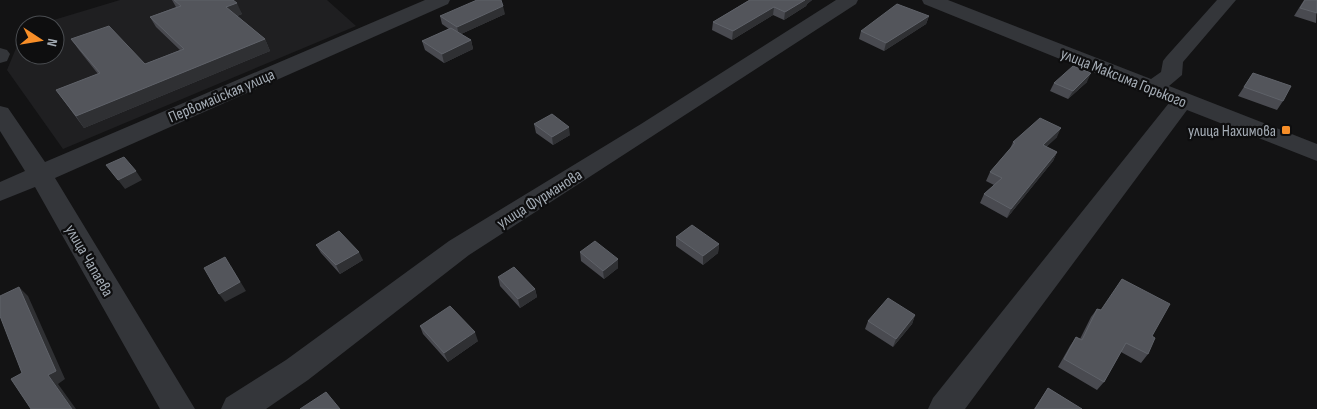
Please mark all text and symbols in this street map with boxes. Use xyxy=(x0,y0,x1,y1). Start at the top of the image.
north arrow xyxy=(15,15,65,65)
text: N xyxy=(43,37,61,48)
street label: улица Максима Горького xyxy=(1058,44,1189,112)
street label: Первомайская улица xyxy=(166,65,278,127)
place label: улица Нахимова xyxy=(1188,122,1276,141)
marker: улица Нахимова xyxy=(1280,124,1292,136)
street label: улица Фурманова xyxy=(494,166,586,233)
street label: улица Чапаева xyxy=(60,221,117,300)

